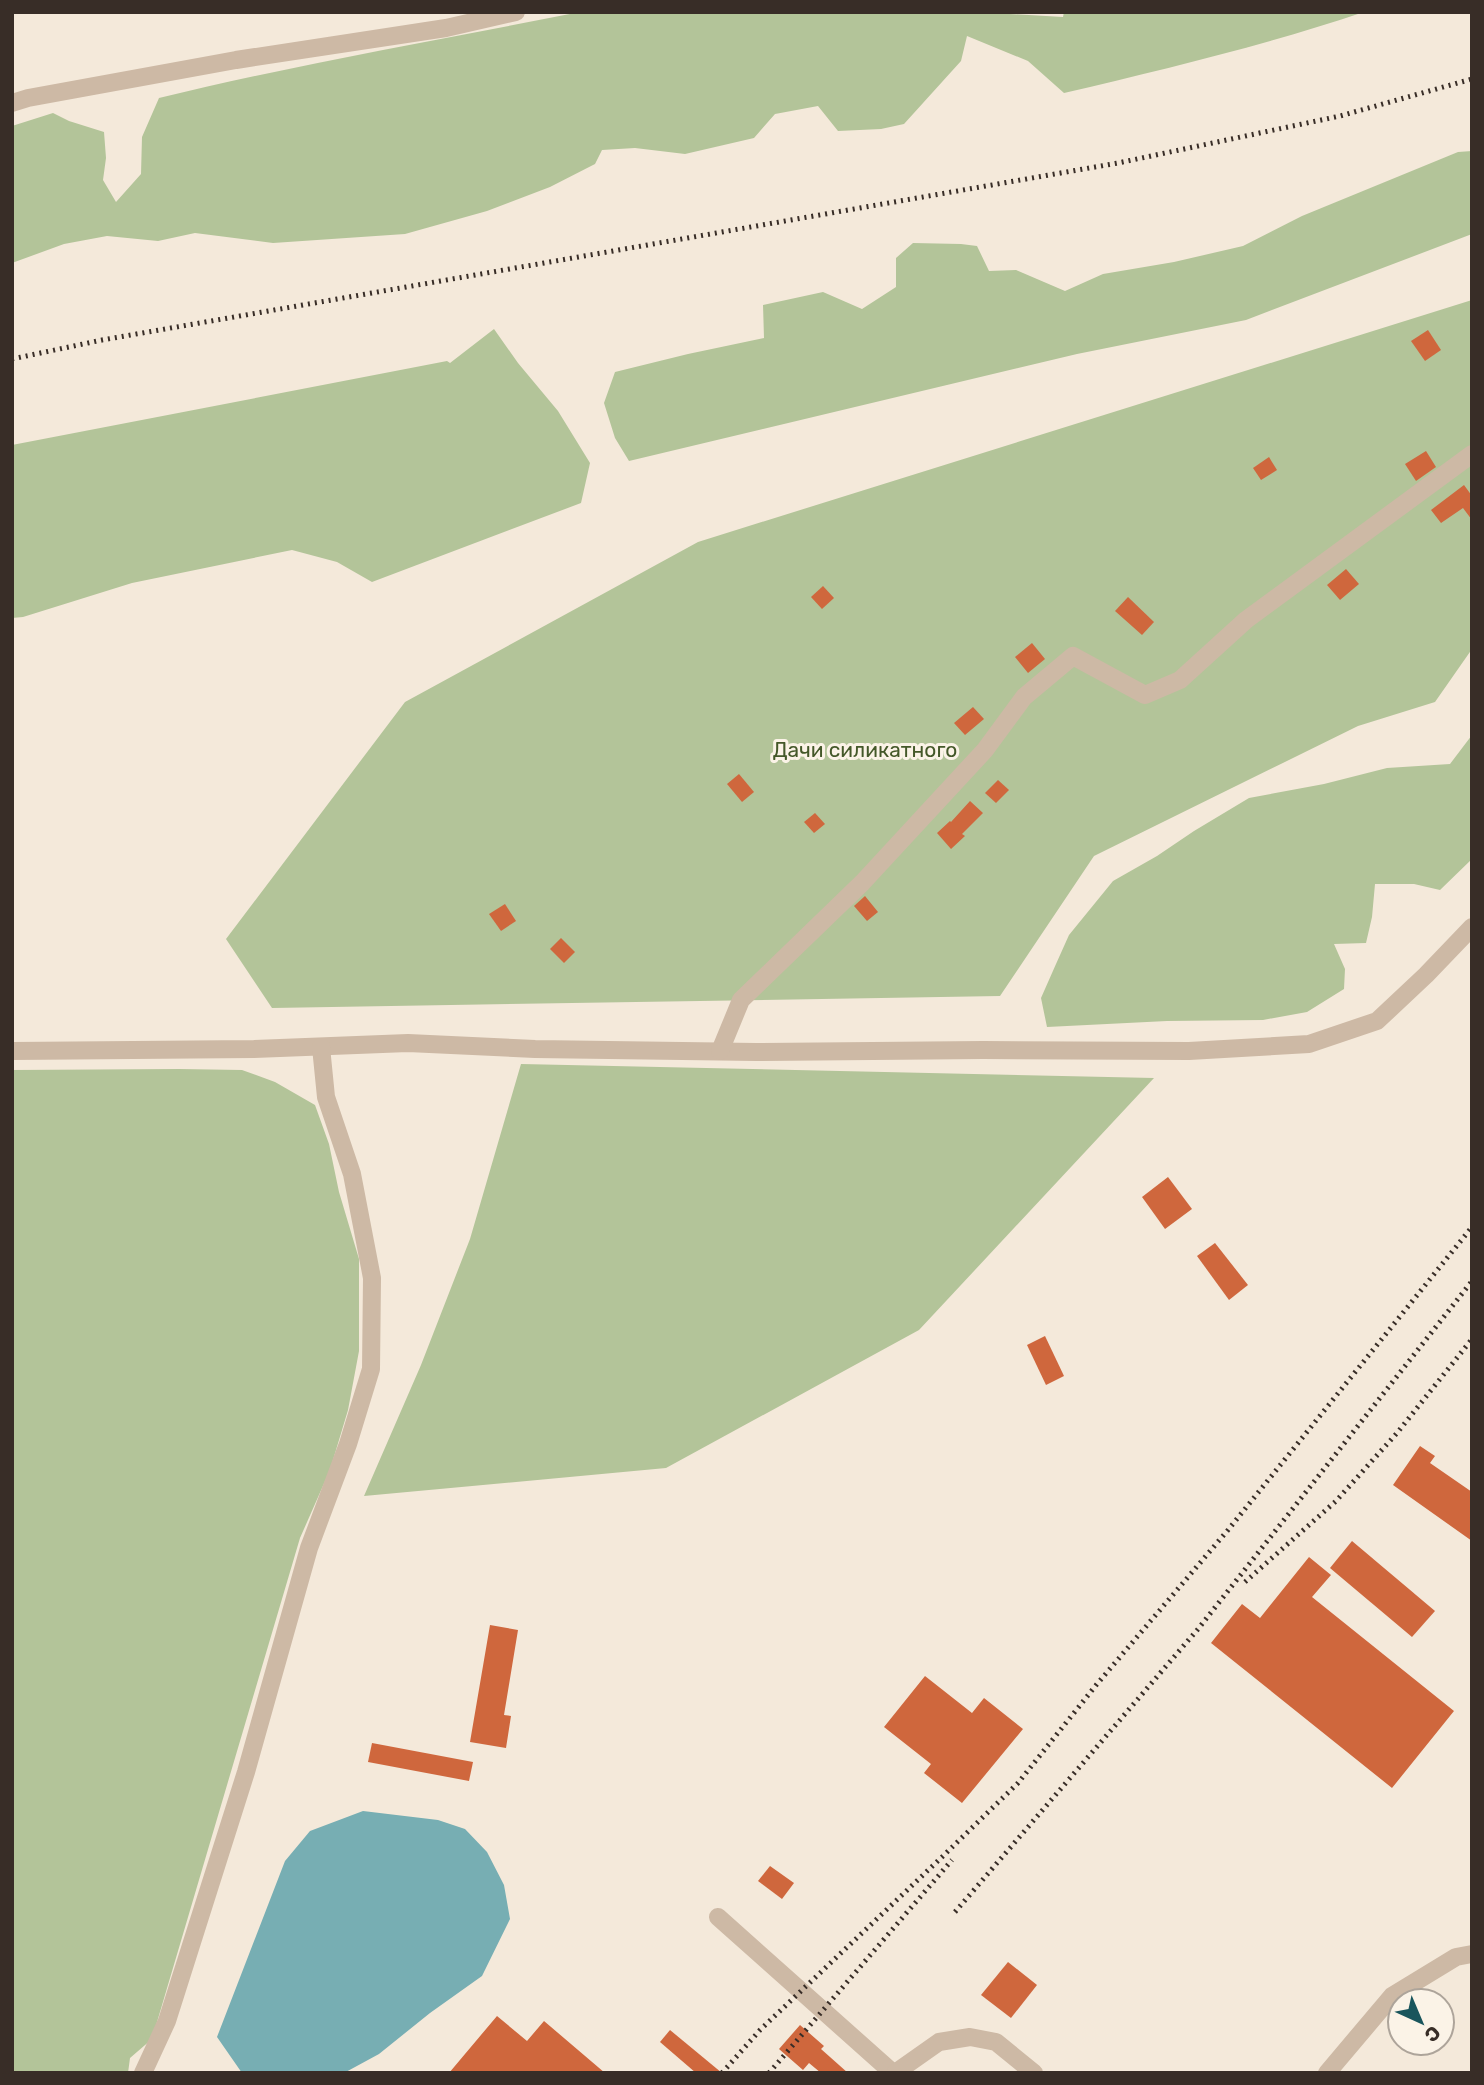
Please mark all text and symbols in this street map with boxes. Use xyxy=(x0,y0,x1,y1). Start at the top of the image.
park label: Дачи силикатного xyxy=(773,737,957,762)
north arrow xyxy=(1386,1987,1456,2057)
text: С xyxy=(1420,2021,1445,2047)

